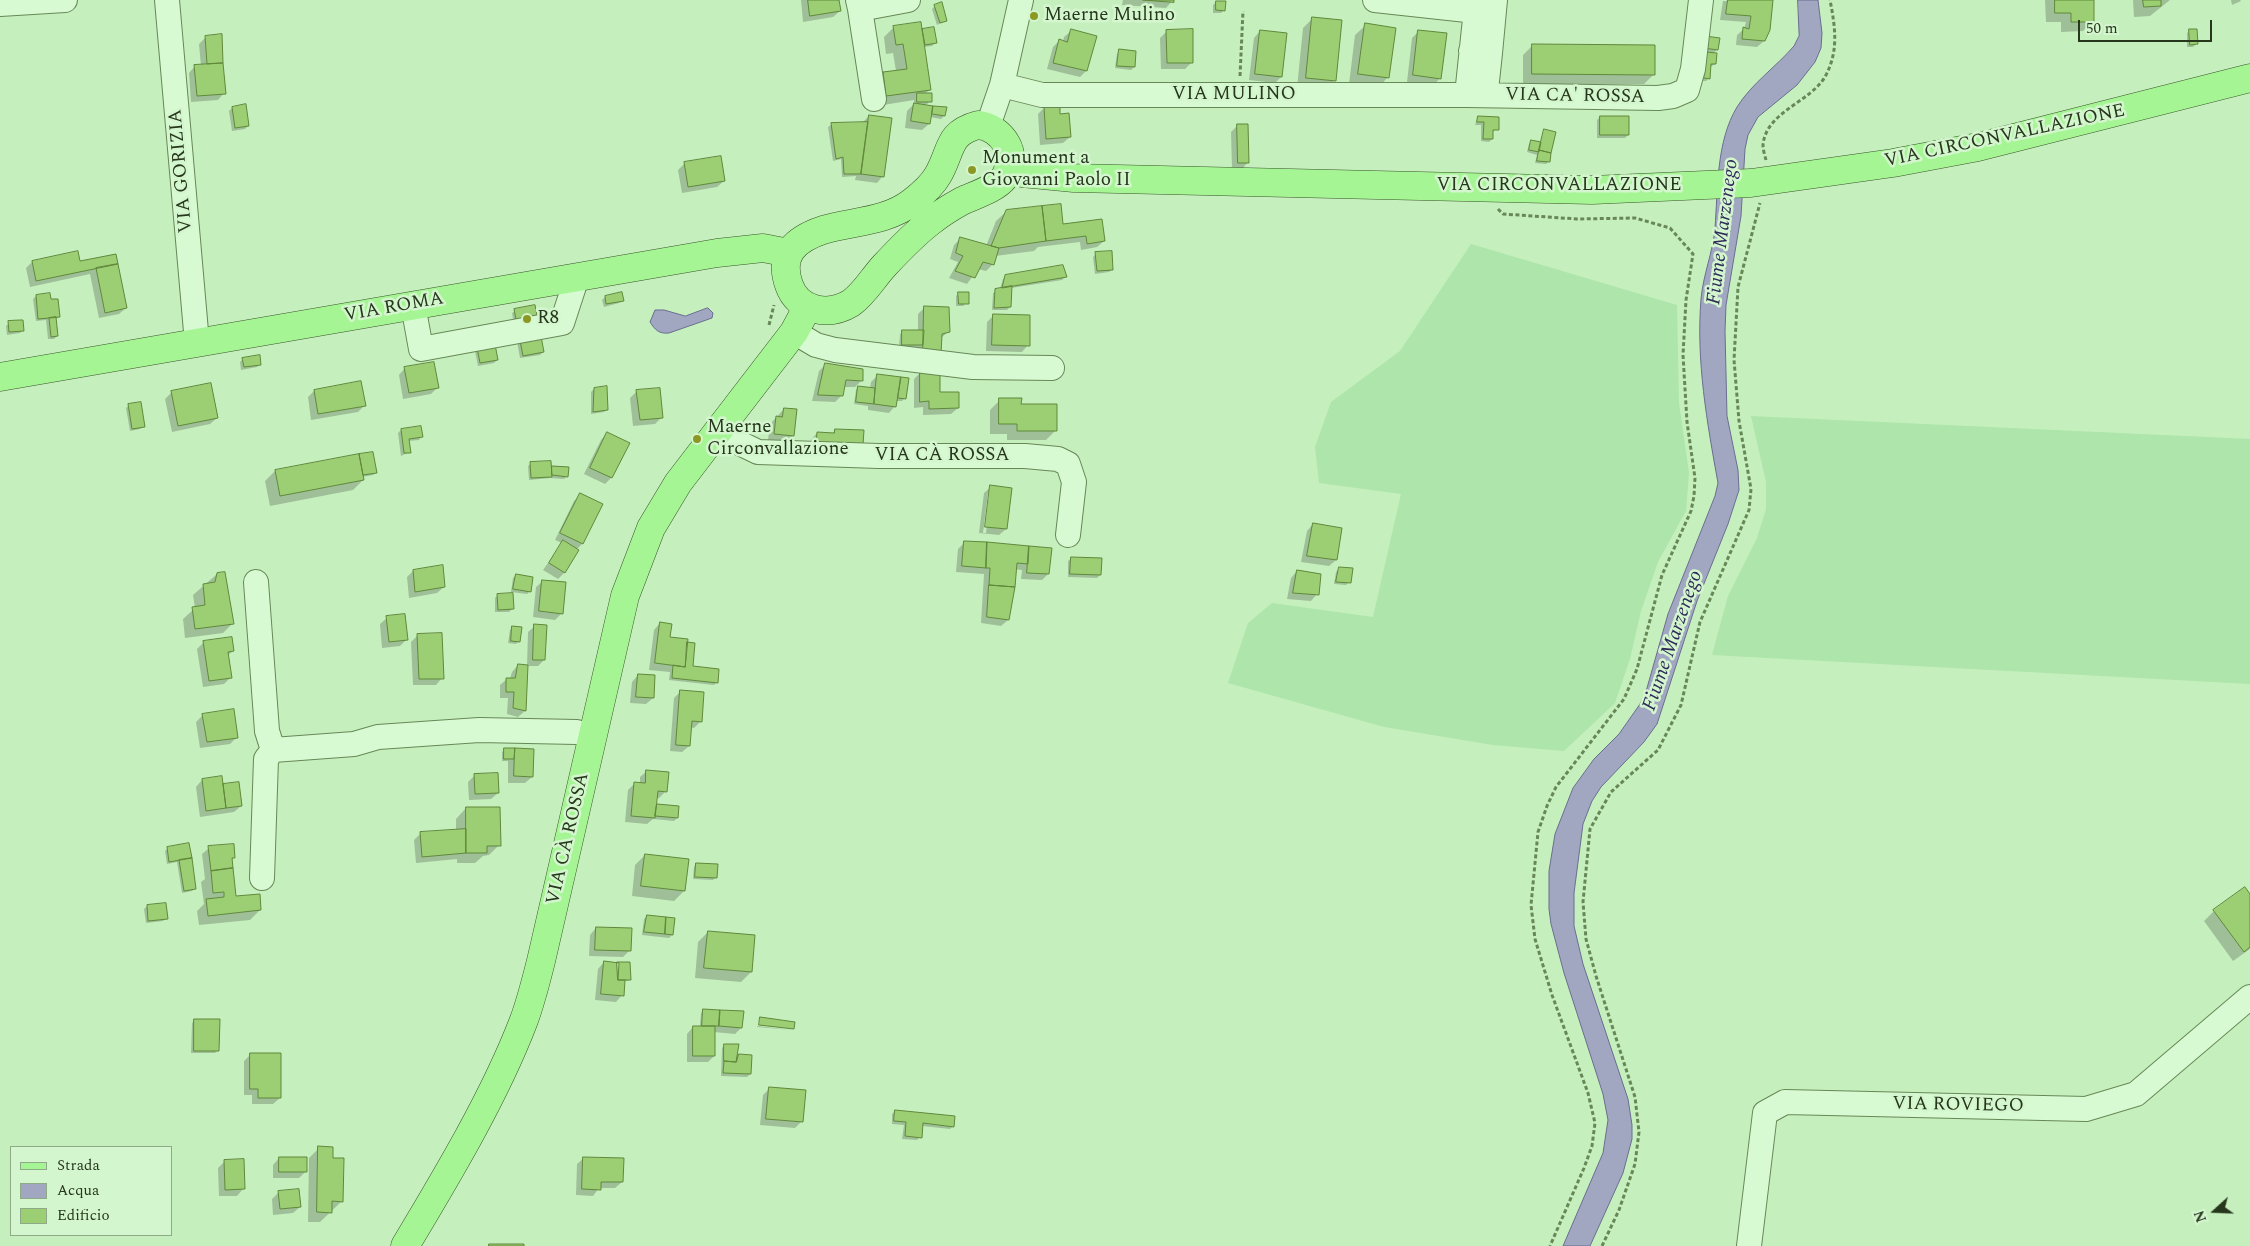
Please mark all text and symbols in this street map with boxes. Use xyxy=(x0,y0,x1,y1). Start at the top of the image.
place label: Maerne Mulino xyxy=(1044,5,1175,27)
marker: Maerne Mulino xyxy=(1028,10,1040,22)
scale bar xyxy=(2080,10,2214,42)
text: 50 m xyxy=(2086,17,2118,40)
street label: VIA MULINO xyxy=(1172,84,1296,106)
street label: VIA CA' ROSSA xyxy=(1505,84,1645,110)
street label: VIA CIRCONVALLAZIONE xyxy=(1883,100,2127,174)
street label: VIA GORIZIA xyxy=(165,108,199,234)
place label: Monument a Giovanni Paolo II xyxy=(982,148,1131,192)
water label: Fiume Marzenego xyxy=(1703,158,1745,306)
marker: Monument a Giovanni Paolo II xyxy=(966,164,978,176)
street label: VIA CIRCONVALLAZIONE xyxy=(1436,175,1682,197)
street label: VIA ROMA xyxy=(342,288,446,328)
place label: R8 xyxy=(537,308,559,330)
marker: R8 xyxy=(521,313,533,325)
place label: Maerne Circonvallazione xyxy=(707,417,849,461)
marker: Maerne Circonvallazione xyxy=(691,433,703,445)
street label: VIA CÀ ROSSA xyxy=(874,445,1010,467)
water label: Fiume Marzenego xyxy=(1639,568,1709,714)
street label: VIA CÀ ROSSA xyxy=(543,771,595,907)
street label: VIA ROVIEGO xyxy=(1892,1093,2024,1119)
legend xyxy=(10,1146,172,1236)
text: Strada xyxy=(57,1154,100,1177)
text: Acqua xyxy=(57,1179,99,1202)
north arrow xyxy=(2190,1186,2240,1236)
text: Edificio xyxy=(57,1204,110,1227)
text: N xyxy=(2189,1207,2212,1225)

